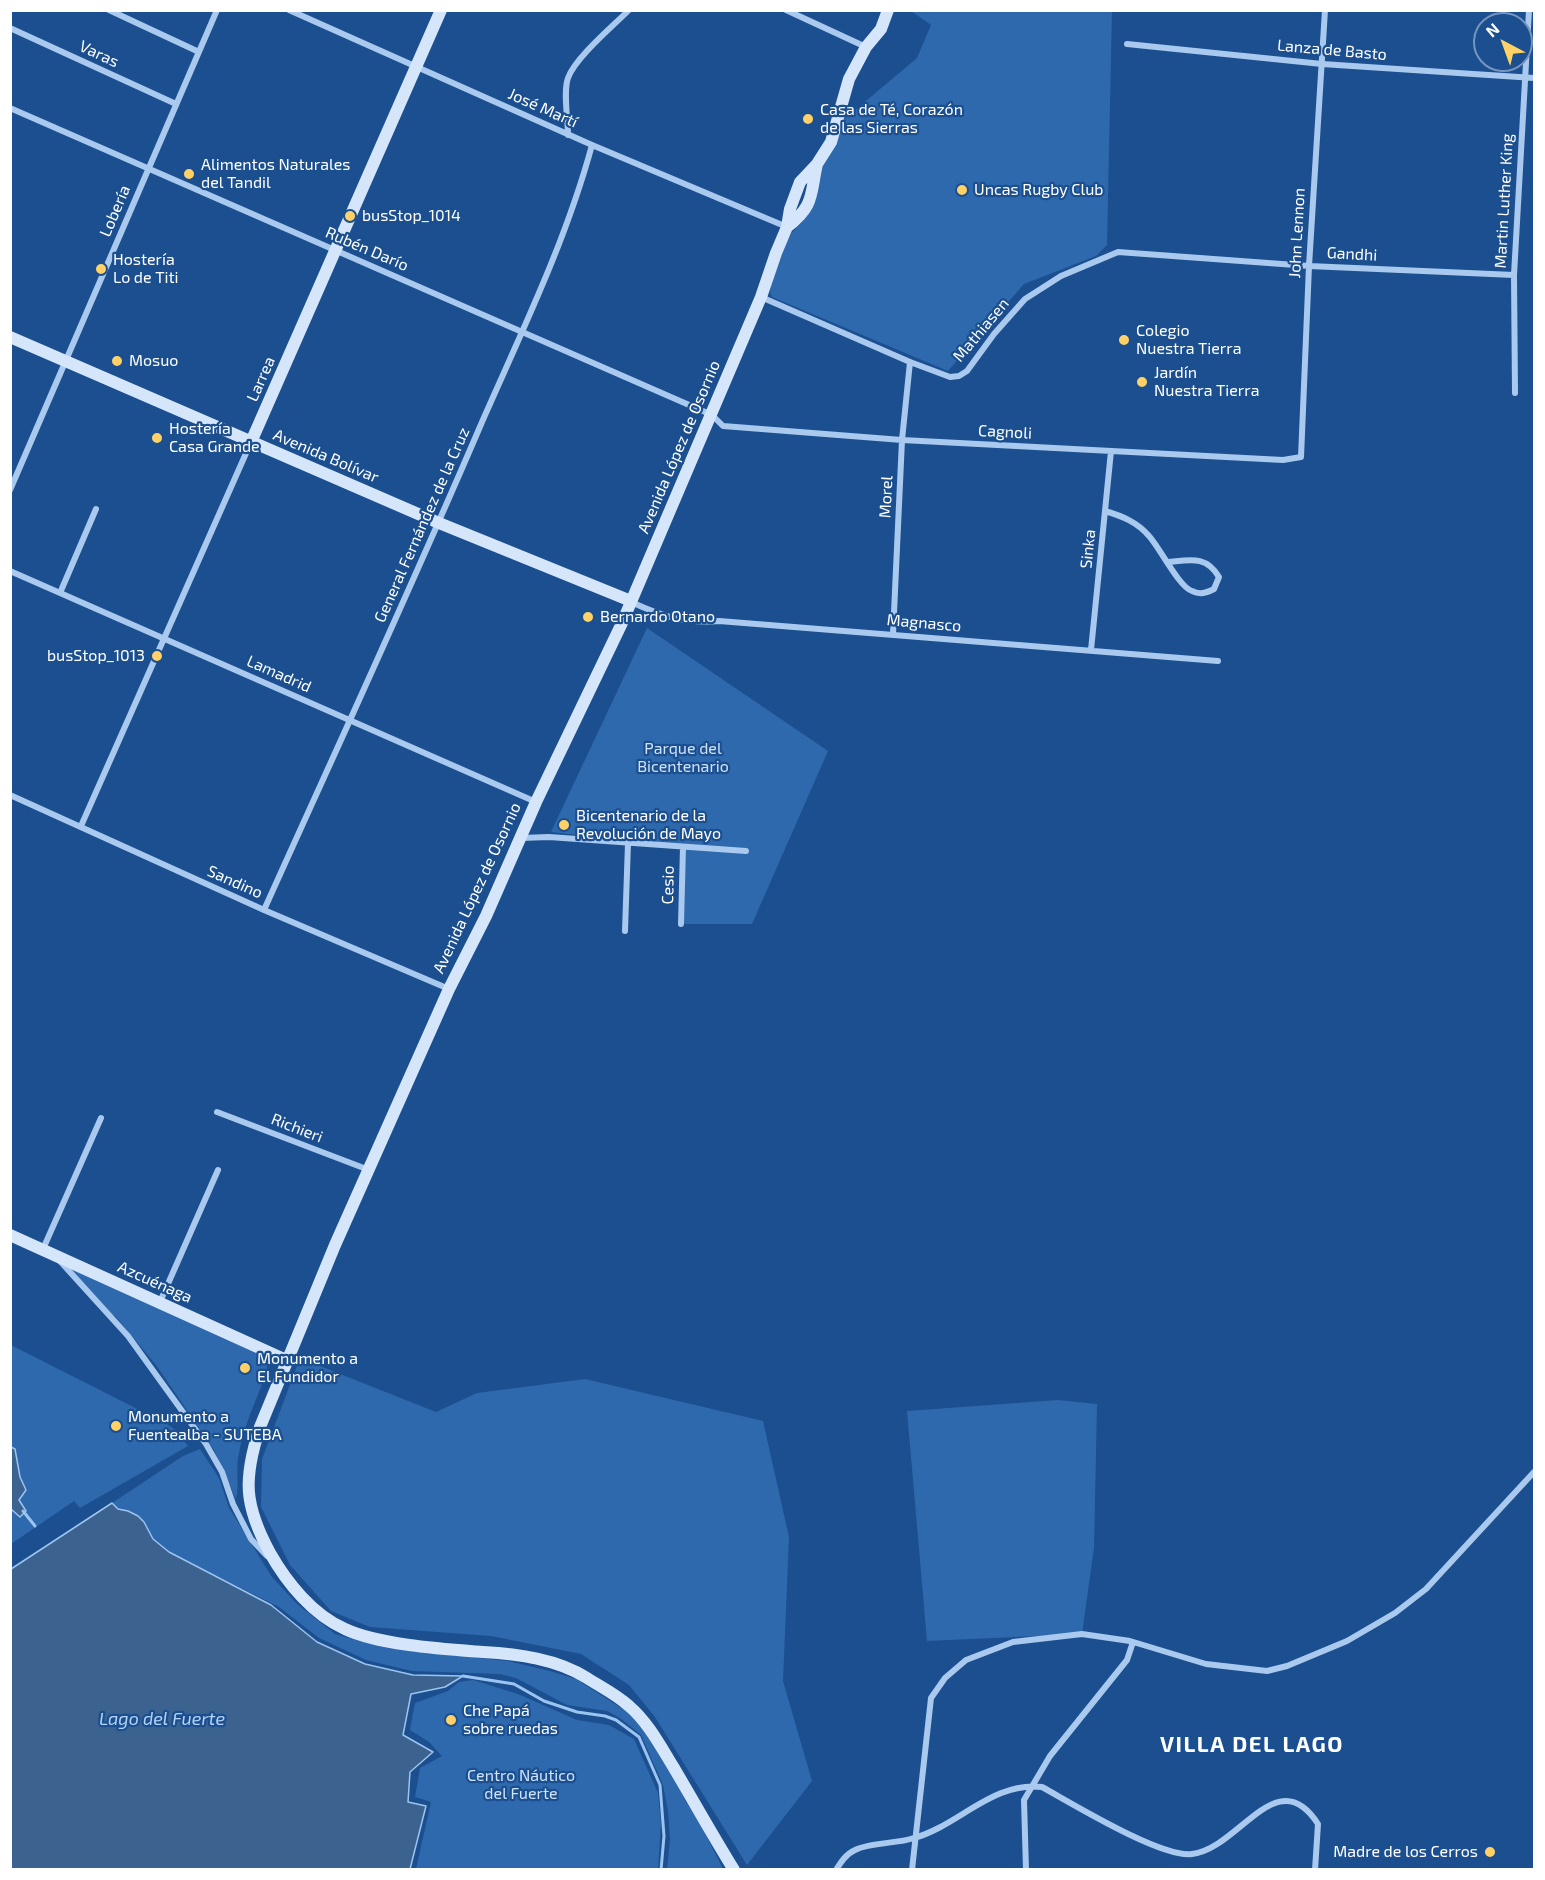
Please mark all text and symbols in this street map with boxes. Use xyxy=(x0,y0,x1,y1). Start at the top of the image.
north arrow xyxy=(1473,12,1533,72)
text: N xyxy=(1482,19,1503,41)
street label: Lanza de Basto xyxy=(1276,36,1388,64)
street label: Varas xyxy=(76,37,122,71)
street label: José Martí xyxy=(505,84,581,132)
place label: Casa de Té, Corazón de las Sierras xyxy=(820,100,963,138)
marker: Casa de Té, Corazón de las Sierras xyxy=(801,112,815,126)
street label: Martin Luther King xyxy=(1491,133,1517,269)
place label: Alimentos Naturales del Tandil xyxy=(201,155,350,193)
marker: Alimentos Naturales del Tandil xyxy=(182,167,196,181)
place label: Uncas Rugby Club xyxy=(974,180,1103,200)
street label: Lobería xyxy=(96,182,134,240)
marker: Uncas Rugby Club xyxy=(955,183,969,197)
street label: John Lennon xyxy=(1285,187,1309,279)
place label: busStop_1014 xyxy=(362,206,461,226)
marker: busStop_1014 xyxy=(343,209,357,223)
street label: Rubén Darío xyxy=(323,223,411,275)
street label: Gandhi xyxy=(1326,243,1378,265)
place label: Hostería Lo de Titi xyxy=(113,250,179,288)
marker: Hostería Lo de Titi xyxy=(94,262,108,276)
street label: Mathiasen xyxy=(949,294,1013,366)
place label: Colegio Nuestra Tierra xyxy=(1136,321,1241,359)
marker: Colegio Nuestra Tierra xyxy=(1117,333,1131,347)
place label: Mosuo xyxy=(129,351,178,371)
marker: Mosuo xyxy=(110,354,124,368)
street label: Larrea xyxy=(243,354,279,404)
street label: Avenida López de Osornio xyxy=(634,358,724,536)
place label: Jardín Nuestra Tierra xyxy=(1154,363,1259,401)
marker: Jardín Nuestra Tierra xyxy=(1135,375,1149,389)
place label: Hostería Casa Grande xyxy=(169,419,260,457)
street label: Cagnoli xyxy=(978,421,1032,443)
street label: General Fernández de la Cruz xyxy=(370,424,474,626)
street label: Avenida Bolívar xyxy=(270,425,382,487)
marker: Hostería Casa Grande xyxy=(150,431,164,445)
street label: Morel xyxy=(875,475,897,519)
street label: Sinka xyxy=(1076,529,1100,569)
place label: Bernardo Otano xyxy=(600,607,715,627)
marker: Bernardo Otano xyxy=(581,610,595,624)
street label: Magnasco xyxy=(886,610,962,636)
place label: busStop_1013 xyxy=(47,646,145,666)
marker: busStop_1013 xyxy=(150,649,164,663)
street label: Lamadrid xyxy=(244,651,314,697)
park label: Parque del Bicentenario xyxy=(637,739,729,777)
street label: Avenida López de Osornio xyxy=(429,800,525,976)
place label: Bicentenario de la Revolución de Mayo xyxy=(576,806,721,844)
marker: Bicentenario de la Revolución de Mayo xyxy=(557,818,571,832)
street label: Sandino xyxy=(204,861,266,903)
street label: Cesio xyxy=(658,865,678,905)
street label: Richieri xyxy=(268,1109,326,1147)
street label: Azcuénaga xyxy=(115,1257,195,1307)
place label: Monumento a El Fundidor xyxy=(257,1349,358,1387)
marker: Monumento a El Fundidor xyxy=(238,1361,252,1375)
place label: Monumento a Fuentealba - SUTEBA xyxy=(128,1407,282,1445)
marker: Monumento a Fuentealba - SUTEBA xyxy=(109,1419,123,1433)
place label: Che Papá sobre ruedas xyxy=(463,1701,558,1739)
water label: Lago del Fuerte xyxy=(99,1708,225,1730)
marker: Che Papá sobre ruedas xyxy=(444,1713,458,1727)
district label: VILLA DEL LAGO xyxy=(1160,1732,1344,1758)
park label: Centro Náutico del Fuerte xyxy=(467,1766,575,1804)
place label: Madre de los Cerros xyxy=(1333,1842,1478,1862)
marker: Madre de los Cerros xyxy=(1483,1845,1497,1859)

